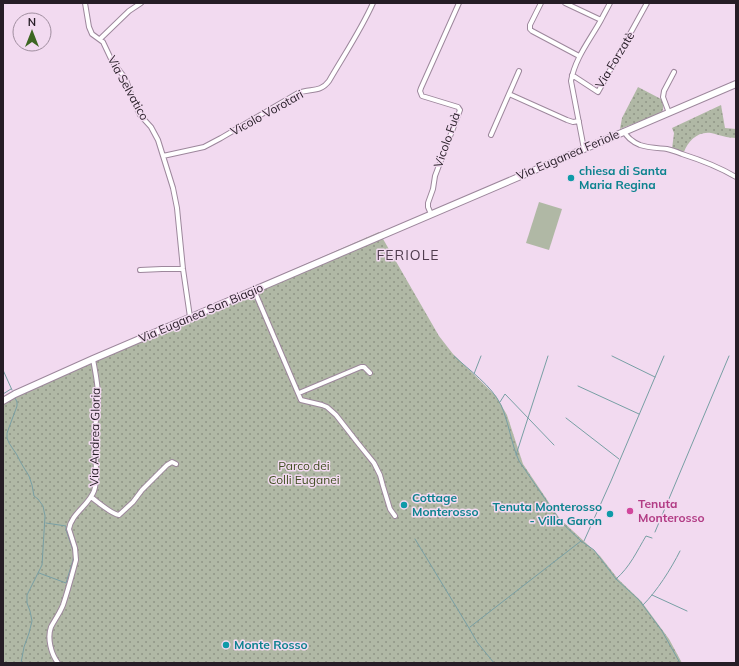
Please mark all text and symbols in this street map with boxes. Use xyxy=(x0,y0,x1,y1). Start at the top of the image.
north arrow xyxy=(12,12,52,52)
text: N xyxy=(28,15,36,29)
street label: Via Forzatè xyxy=(592,29,637,91)
street label: Via Selvatico xyxy=(105,53,152,123)
street label: Vicolo Vorotari xyxy=(228,86,306,139)
street label: Vicolo Fuà xyxy=(430,110,463,169)
street label: Via Euganea Feriole xyxy=(514,126,622,183)
place label: chiesa di Santa Maria Regina xyxy=(579,163,667,192)
marker: chiesa di Santa Maria Regina xyxy=(566,173,576,183)
district label: FERIOLE xyxy=(376,246,440,264)
street label: Via Euganea San Biagio xyxy=(136,279,265,346)
street label: Via Andrea Gloria xyxy=(86,388,103,486)
park label: Parco dei Colli Euganei xyxy=(268,458,340,487)
place label: Cottage Monterosso xyxy=(412,490,479,519)
place label: Tenuta Monterosso xyxy=(638,496,705,525)
place label: Tenuta Monterosso - Villa Garon xyxy=(493,499,602,528)
marker: Cottage Monterosso xyxy=(399,500,409,510)
marker: Tenuta Monterosso xyxy=(625,506,635,516)
marker: Tenuta Monterosso - Villa Garon xyxy=(605,509,615,519)
place label: Monte Rosso xyxy=(234,637,308,652)
marker: Monte Rosso xyxy=(221,640,231,650)

